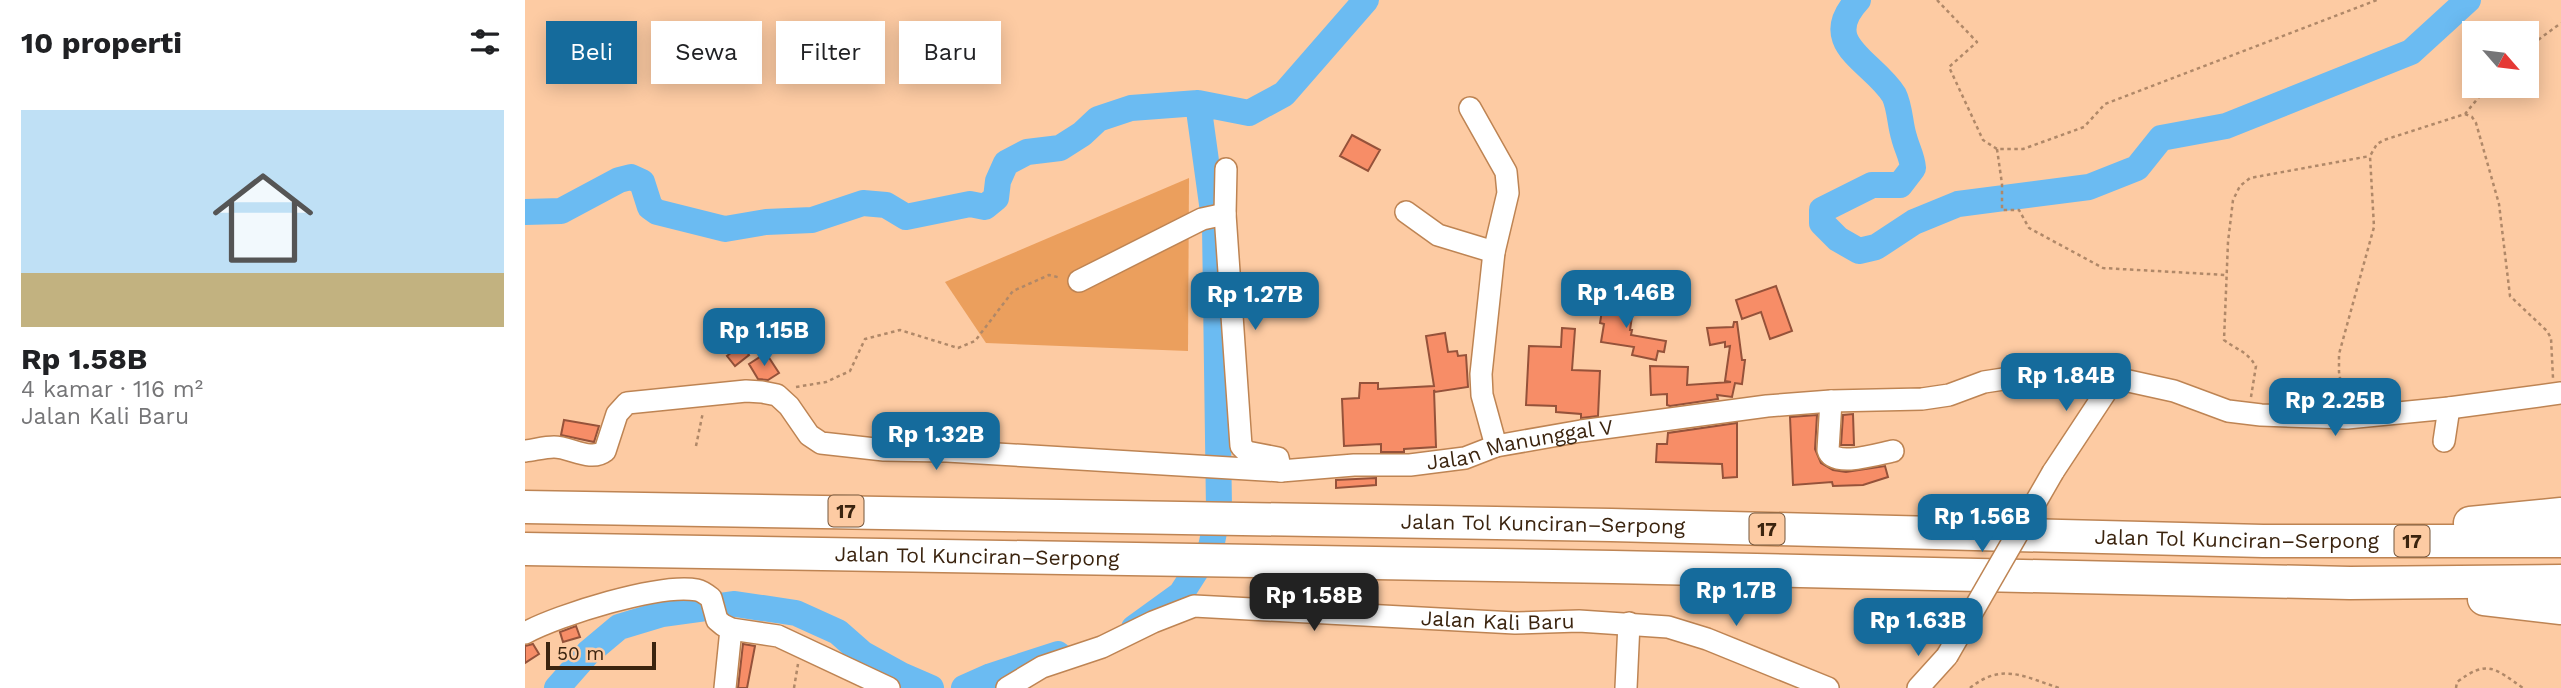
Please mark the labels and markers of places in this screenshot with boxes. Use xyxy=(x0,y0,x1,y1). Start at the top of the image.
pin: Rp 1.46B xyxy=(1554,270,1698,330)
pin: Rp 1.27B xyxy=(1183,272,1327,332)
pin: Rp 1.15B xyxy=(692,308,836,368)
pin: Rp 1.84B xyxy=(1994,354,2138,413)
pin: Rp 2.25B xyxy=(2263,378,2407,438)
pin: Rp 1.32B xyxy=(864,412,1008,472)
pin: Rp 1.56B xyxy=(1910,494,2054,554)
pin: Rp 1.7B xyxy=(1671,568,1801,628)
pin: Rp 1.58B xyxy=(1242,574,1386,633)
pin: Rp 1.63B xyxy=(1846,598,1990,658)

